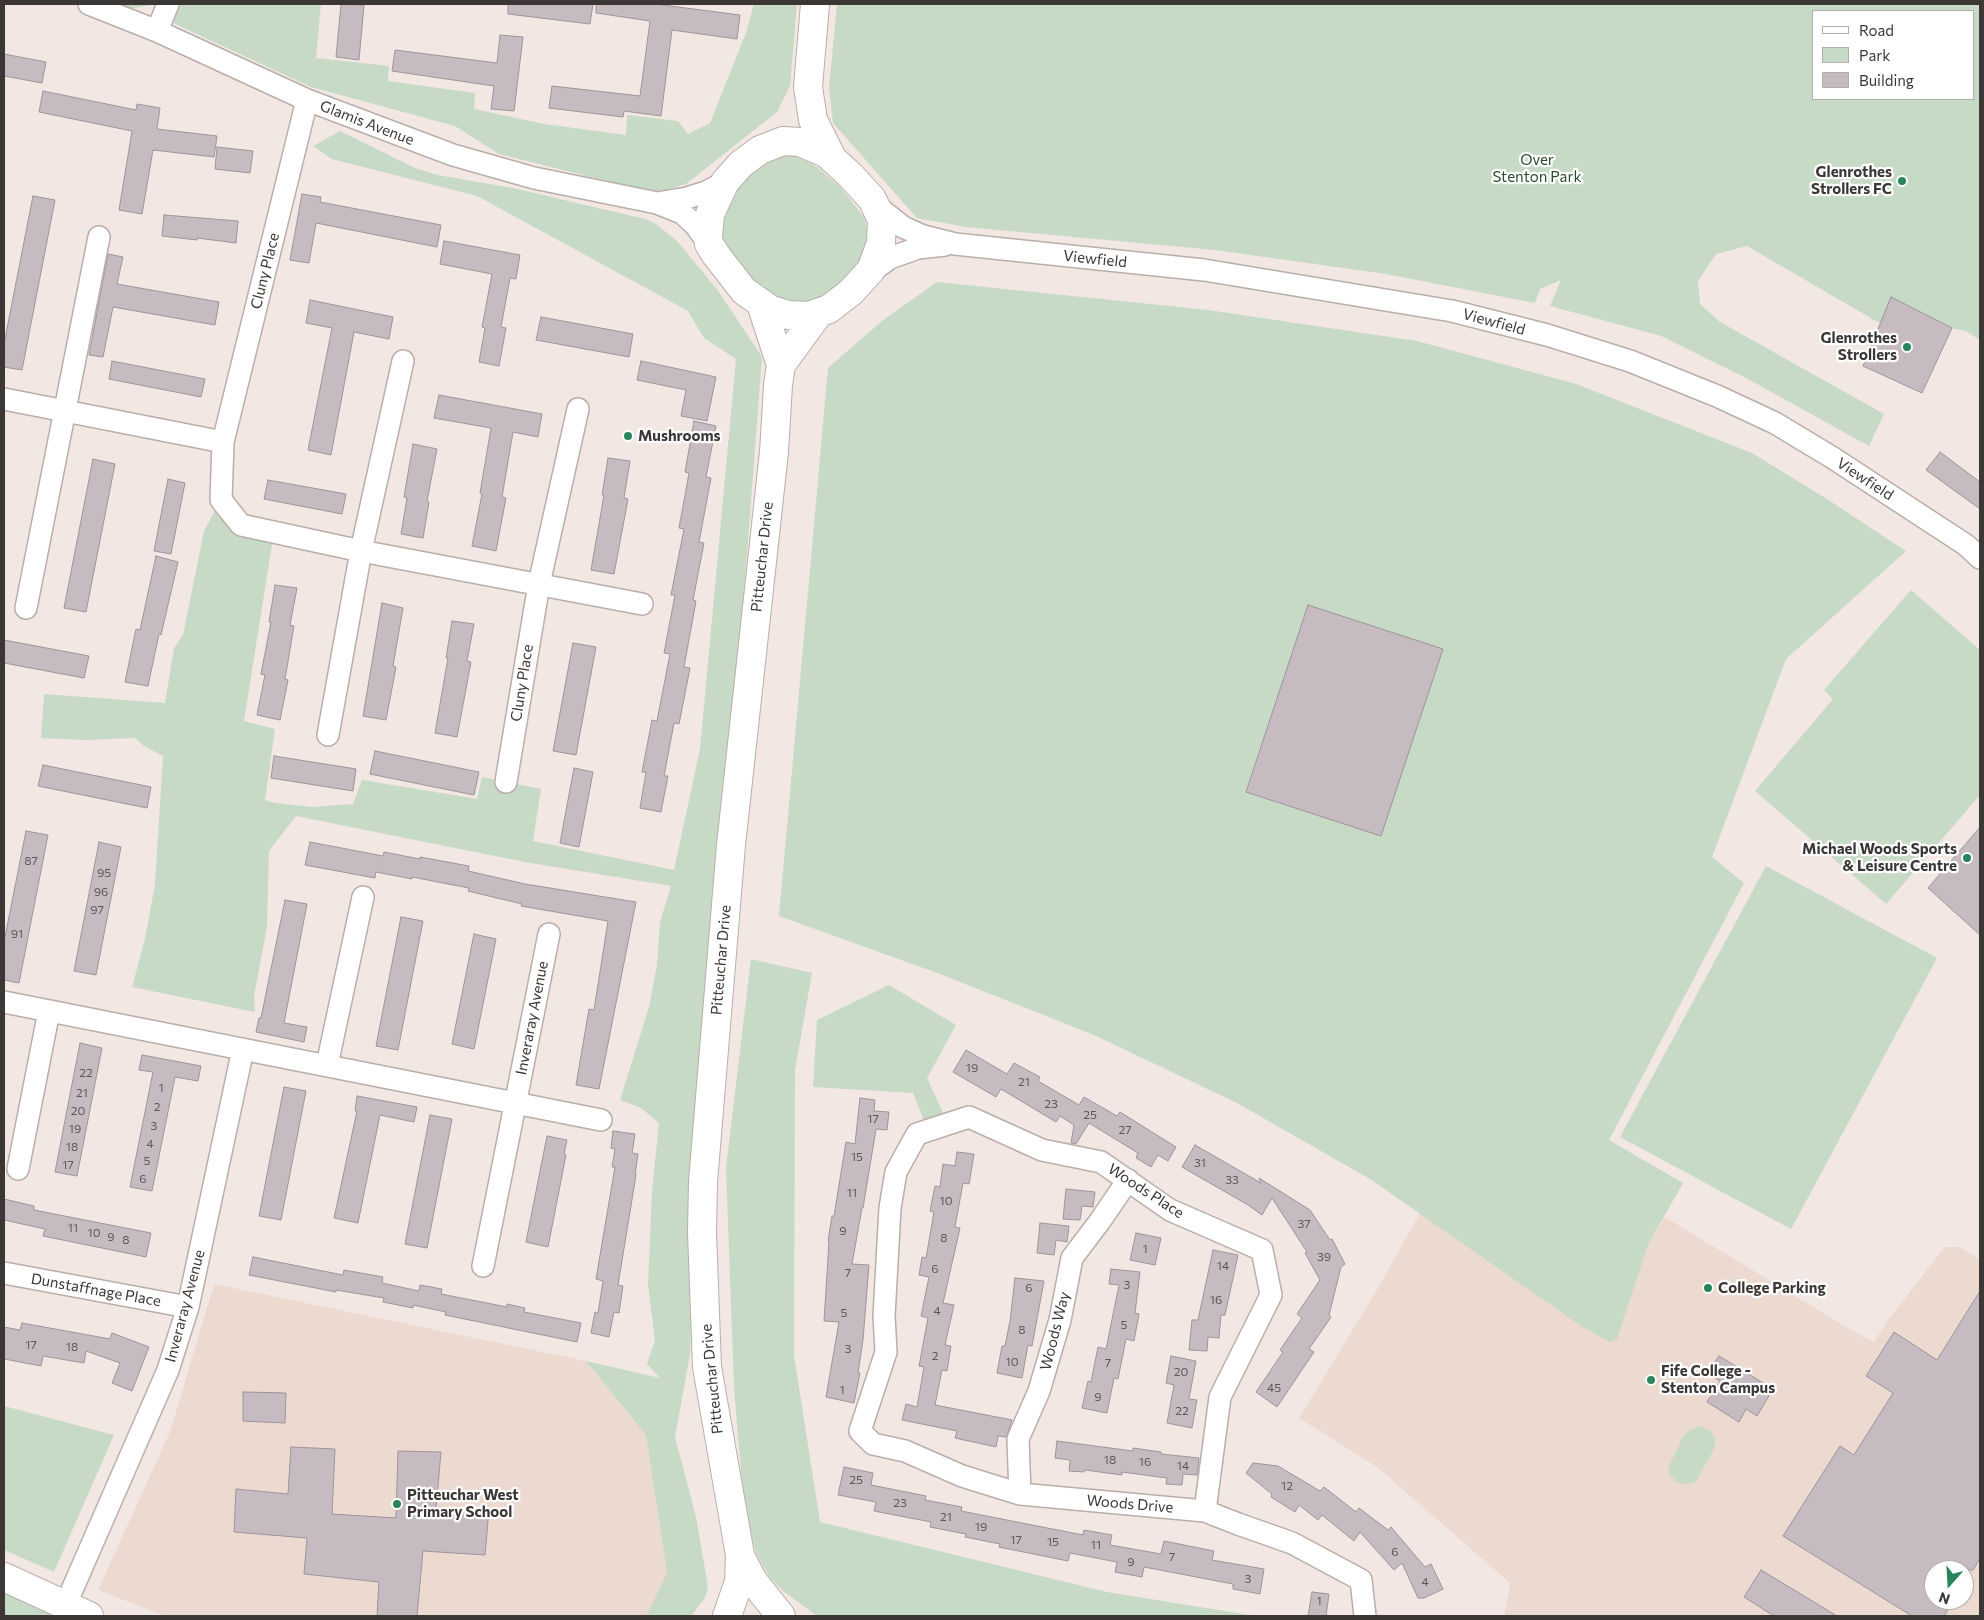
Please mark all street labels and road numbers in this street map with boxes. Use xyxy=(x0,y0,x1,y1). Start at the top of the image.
street label: Glamis Avenue xyxy=(317,97,417,149)
street label: Cluny Place xyxy=(247,231,283,311)
street label: Viewfield xyxy=(1062,247,1128,271)
street label: Viewfield xyxy=(1461,305,1527,339)
street label: Viewfield xyxy=(1833,454,1897,504)
street label: Pitteuchar Drive xyxy=(747,501,777,613)
street label: Cluny Place xyxy=(507,643,537,723)
street label: Pitteuchar Drive xyxy=(707,904,735,1016)
street label: Inveraray Avenue xyxy=(512,959,552,1077)
street label: Woods Place xyxy=(1105,1160,1187,1222)
street label: Inveraray Avenue xyxy=(161,1248,209,1364)
street label: Dunstaffnage Place xyxy=(29,1270,163,1310)
street label: Woods Way xyxy=(1037,1290,1073,1372)
street label: Pitteuchar Drive xyxy=(697,1323,727,1435)
street label: Woods Drive xyxy=(1086,1491,1174,1517)

